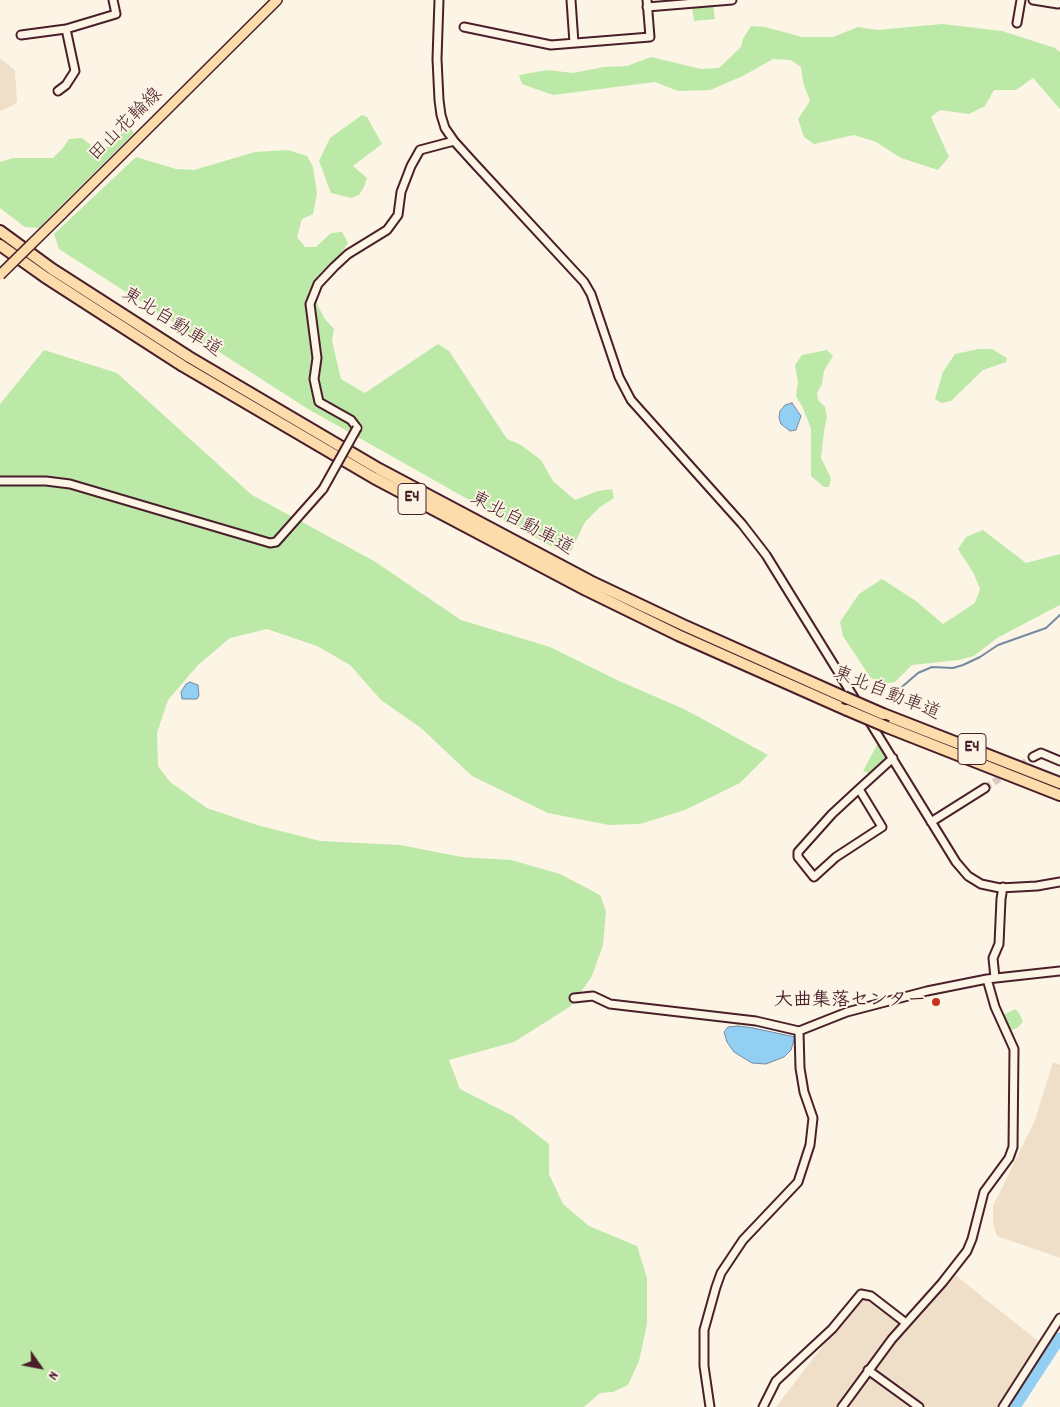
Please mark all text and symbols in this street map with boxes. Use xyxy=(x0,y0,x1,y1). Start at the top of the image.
street label: 田山花輪線 xyxy=(85,84,169,168)
street label: 東北自動車道 xyxy=(117,284,225,364)
road number: E4 xyxy=(398,484,426,514)
street label: 東北自動車道 xyxy=(465,488,577,562)
street label: 東北自動車道 xyxy=(829,663,943,727)
road number: E4 xyxy=(958,734,986,764)
place label: 大曲集落センター xyxy=(774,991,926,1013)
marker: 大曲集落センター xyxy=(930,996,942,1008)
north arrow xyxy=(15,1342,65,1392)
text: N xyxy=(42,1367,63,1384)

